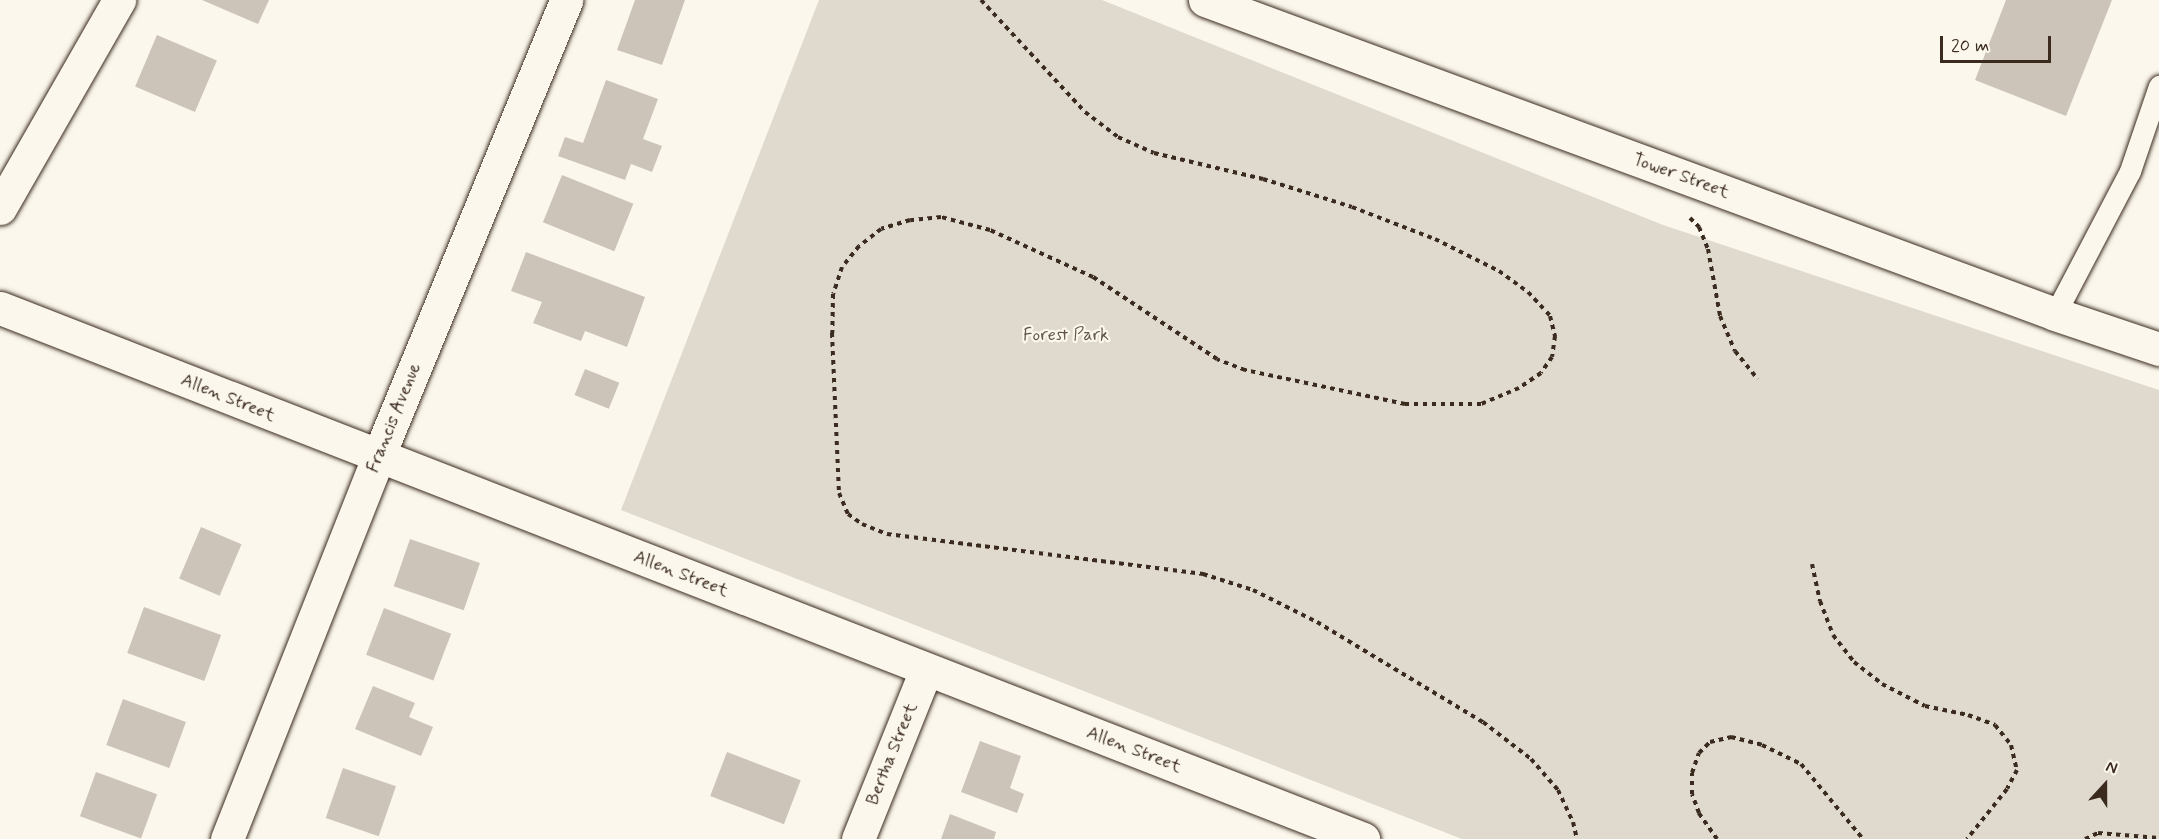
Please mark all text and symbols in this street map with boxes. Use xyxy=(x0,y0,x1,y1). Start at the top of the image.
scale bar xyxy=(1943,24,2054,62)
text: 20 m xyxy=(1951,34,1989,58)
street label: Tower Street xyxy=(1630,149,1732,203)
park label: Forest Park xyxy=(1023,324,1109,346)
street label: Francis Avenue xyxy=(361,358,427,478)
street label: Allen Street xyxy=(178,369,278,427)
street label: Allen Street xyxy=(631,546,731,602)
street label: Bertha Street xyxy=(862,700,922,808)
street label: Allen Street xyxy=(1084,722,1184,778)
north arrow xyxy=(2075,755,2135,815)
text: N xyxy=(2103,756,2120,779)

